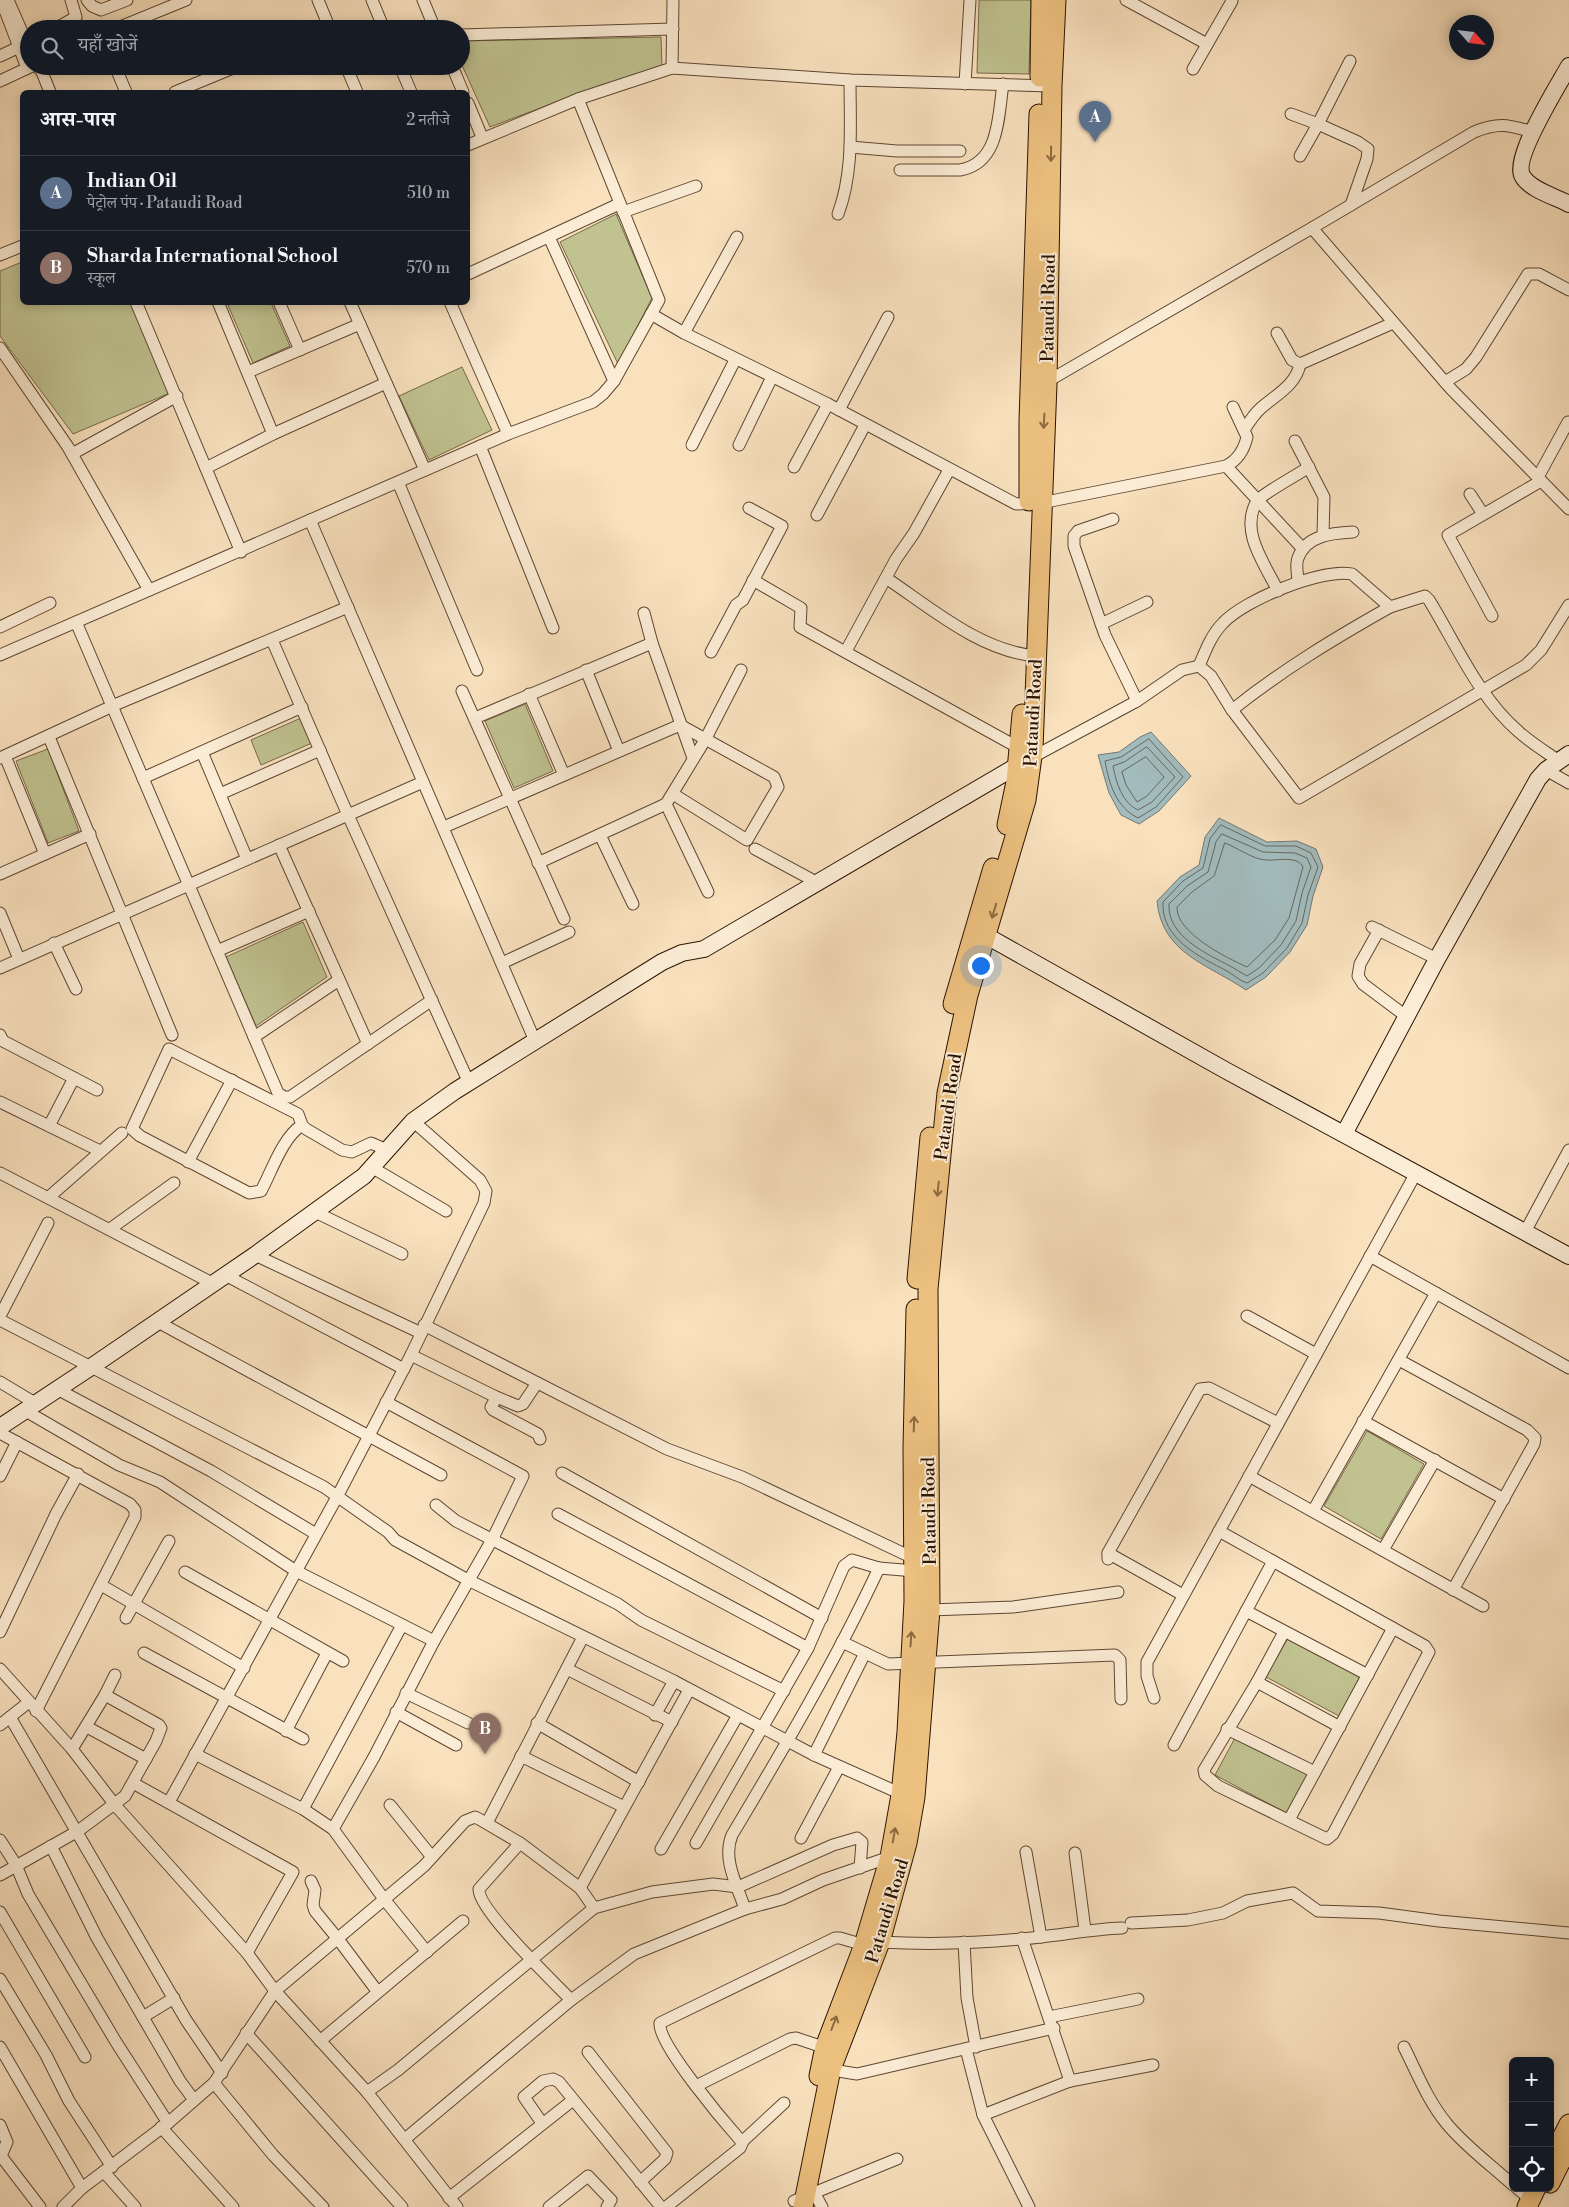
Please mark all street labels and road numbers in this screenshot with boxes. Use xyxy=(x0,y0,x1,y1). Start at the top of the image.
street label: Pataudi Road xyxy=(1036,253,1061,362)
street label: Pataudi Road xyxy=(1019,658,1048,768)
street label: Pataudi Road xyxy=(930,1051,968,1162)
street label: Pataudi Road xyxy=(917,1456,942,1565)
street label: Pataudi Road xyxy=(861,1855,915,1966)

